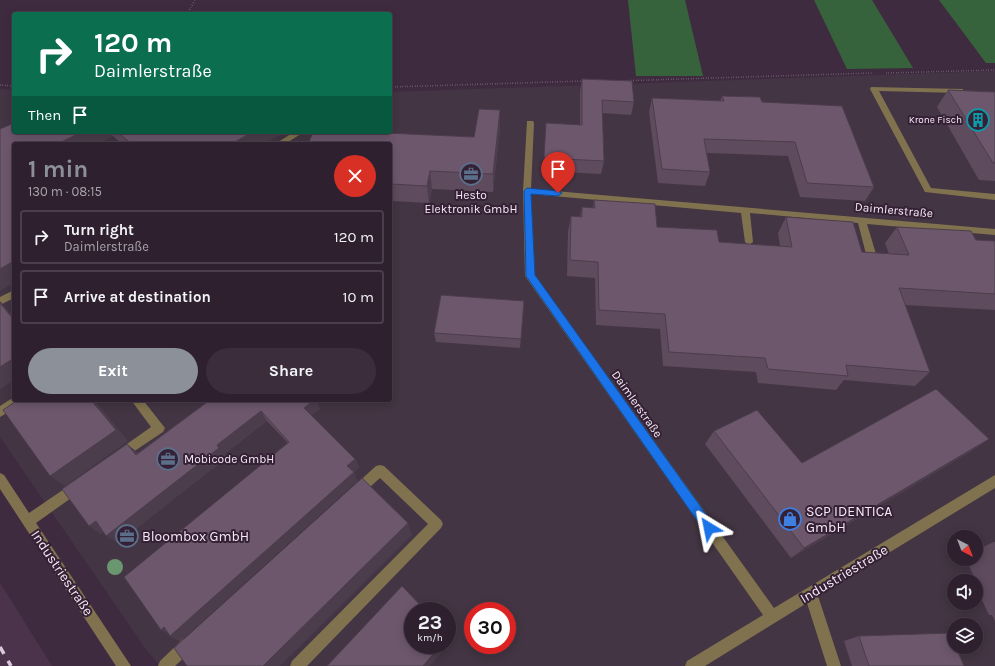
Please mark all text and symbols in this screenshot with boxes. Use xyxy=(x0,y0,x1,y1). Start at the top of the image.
text: 120 m xyxy=(94,26,172,59)
icon: right xyxy=(28,28,80,80)
text: Daimlerstraße xyxy=(94,60,212,82)
icon: arrive xyxy=(69,104,91,126)
text: Then xyxy=(28,106,61,124)
building icon: Krone Fisch xyxy=(965,107,991,133)
place label: Krone Fisch xyxy=(909,114,962,126)
pin xyxy=(541,152,575,193)
text: 1 min xyxy=(28,155,88,183)
button: close xyxy=(334,155,376,197)
icon: arrive xyxy=(547,158,569,180)
office icon: Hesto Elektronik GmbH xyxy=(458,161,484,187)
text: 130 m · 08:15 xyxy=(28,184,102,199)
place label: Hesto Elektronik GmbH xyxy=(425,188,517,216)
street label: Daimlerstraße xyxy=(854,200,934,220)
text: Turn right xyxy=(64,221,134,239)
icon: right xyxy=(30,226,52,248)
text: 120 m xyxy=(334,228,374,246)
text: Daimlerstraße xyxy=(64,239,149,254)
icon: arrive xyxy=(30,286,52,308)
text: Arrive at destination xyxy=(64,288,211,306)
text: 10 m xyxy=(343,288,374,306)
button: Exit xyxy=(28,348,198,394)
button: Share xyxy=(206,348,376,394)
street label: Daimlerstraße xyxy=(609,368,665,440)
office icon: Mobicode GmbH xyxy=(155,446,181,472)
place label: Mobicode GmbH xyxy=(184,452,274,466)
place label: SCP IDENTICA GmbH xyxy=(806,503,892,536)
shop icon: SCP IDENTICA GmbH xyxy=(777,506,803,532)
position arrow xyxy=(688,507,730,549)
office icon: Bloombox GmbH xyxy=(114,523,140,549)
street label: Industriestraße xyxy=(27,527,97,619)
place label: Bloombox GmbH xyxy=(142,528,249,545)
north arrow xyxy=(947,530,983,566)
map controls xyxy=(947,530,983,654)
street label: Industriestraße xyxy=(797,541,891,607)
button: sound xyxy=(947,574,983,610)
speed limit sign: 30 xyxy=(464,602,516,654)
text: 23 xyxy=(418,611,442,634)
button: layers xyxy=(947,618,983,654)
text: km/h xyxy=(417,632,443,644)

